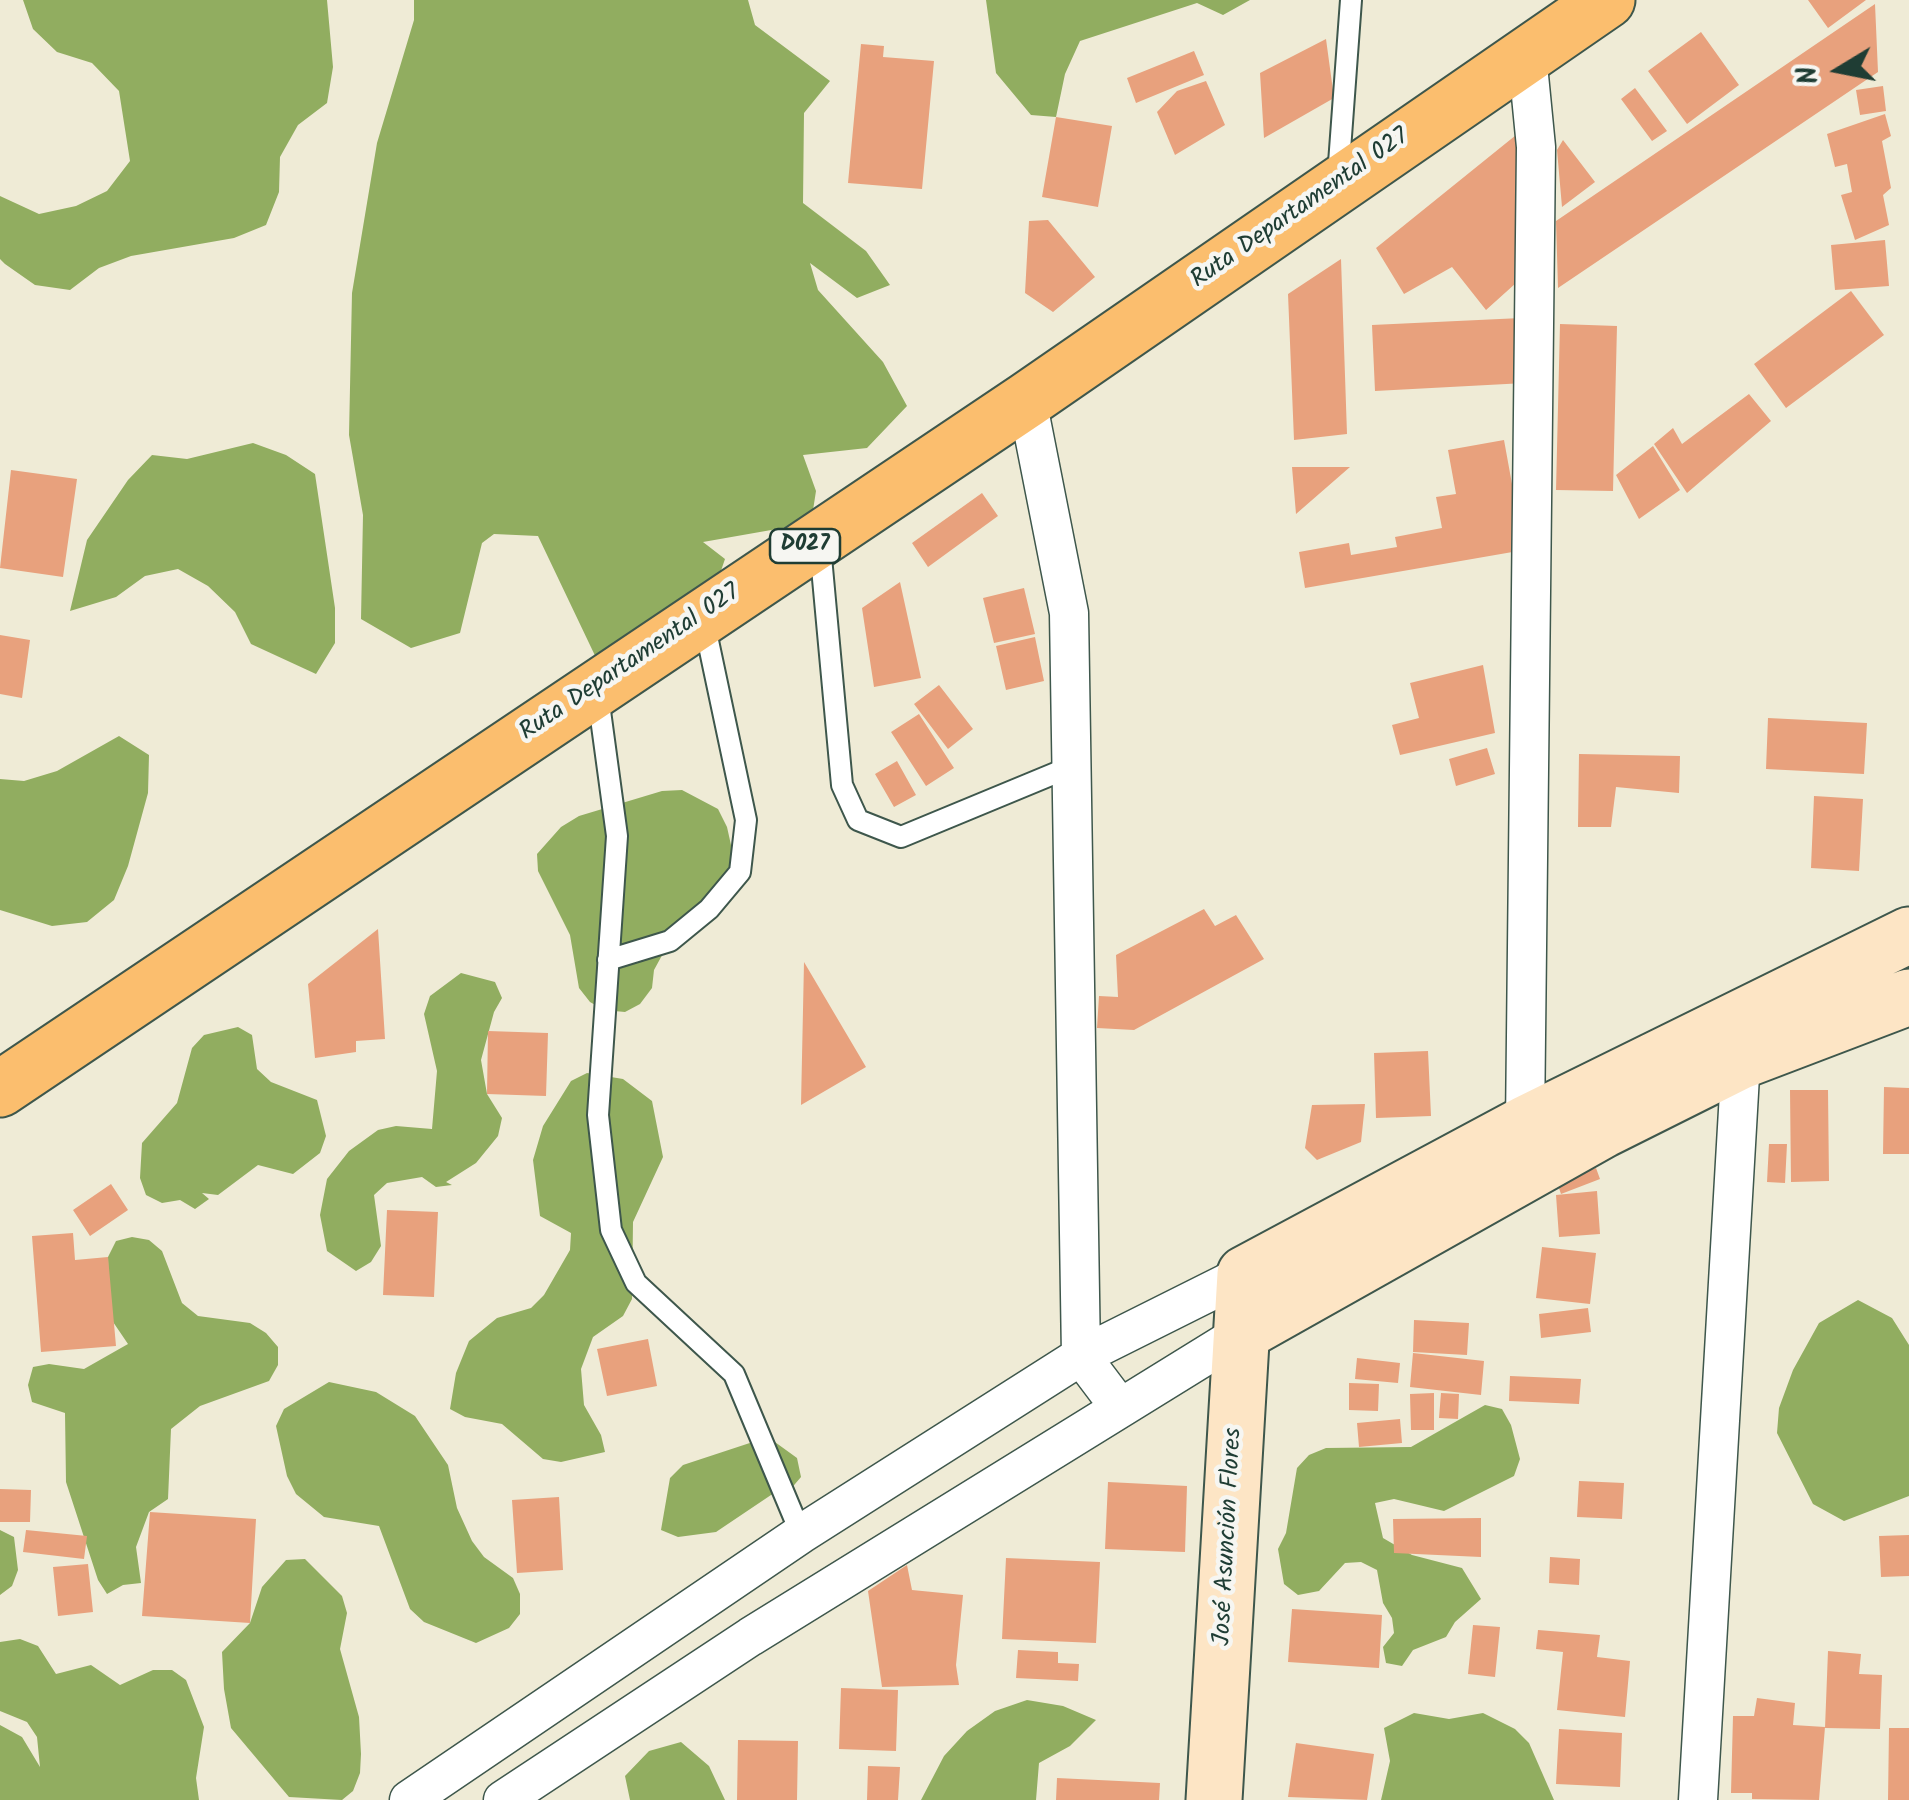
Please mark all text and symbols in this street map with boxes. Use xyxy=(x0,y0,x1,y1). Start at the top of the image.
north arrow xyxy=(1789,20,1889,120)
text: N xyxy=(1785,63,1833,88)
street label: Ruta Departamental 027 xyxy=(1186,123,1416,297)
road number: D027 xyxy=(770,529,840,563)
street label: Ruta Departamental 027 xyxy=(515,579,747,749)
street label: José Asunción Flores xyxy=(1209,1427,1251,1647)

